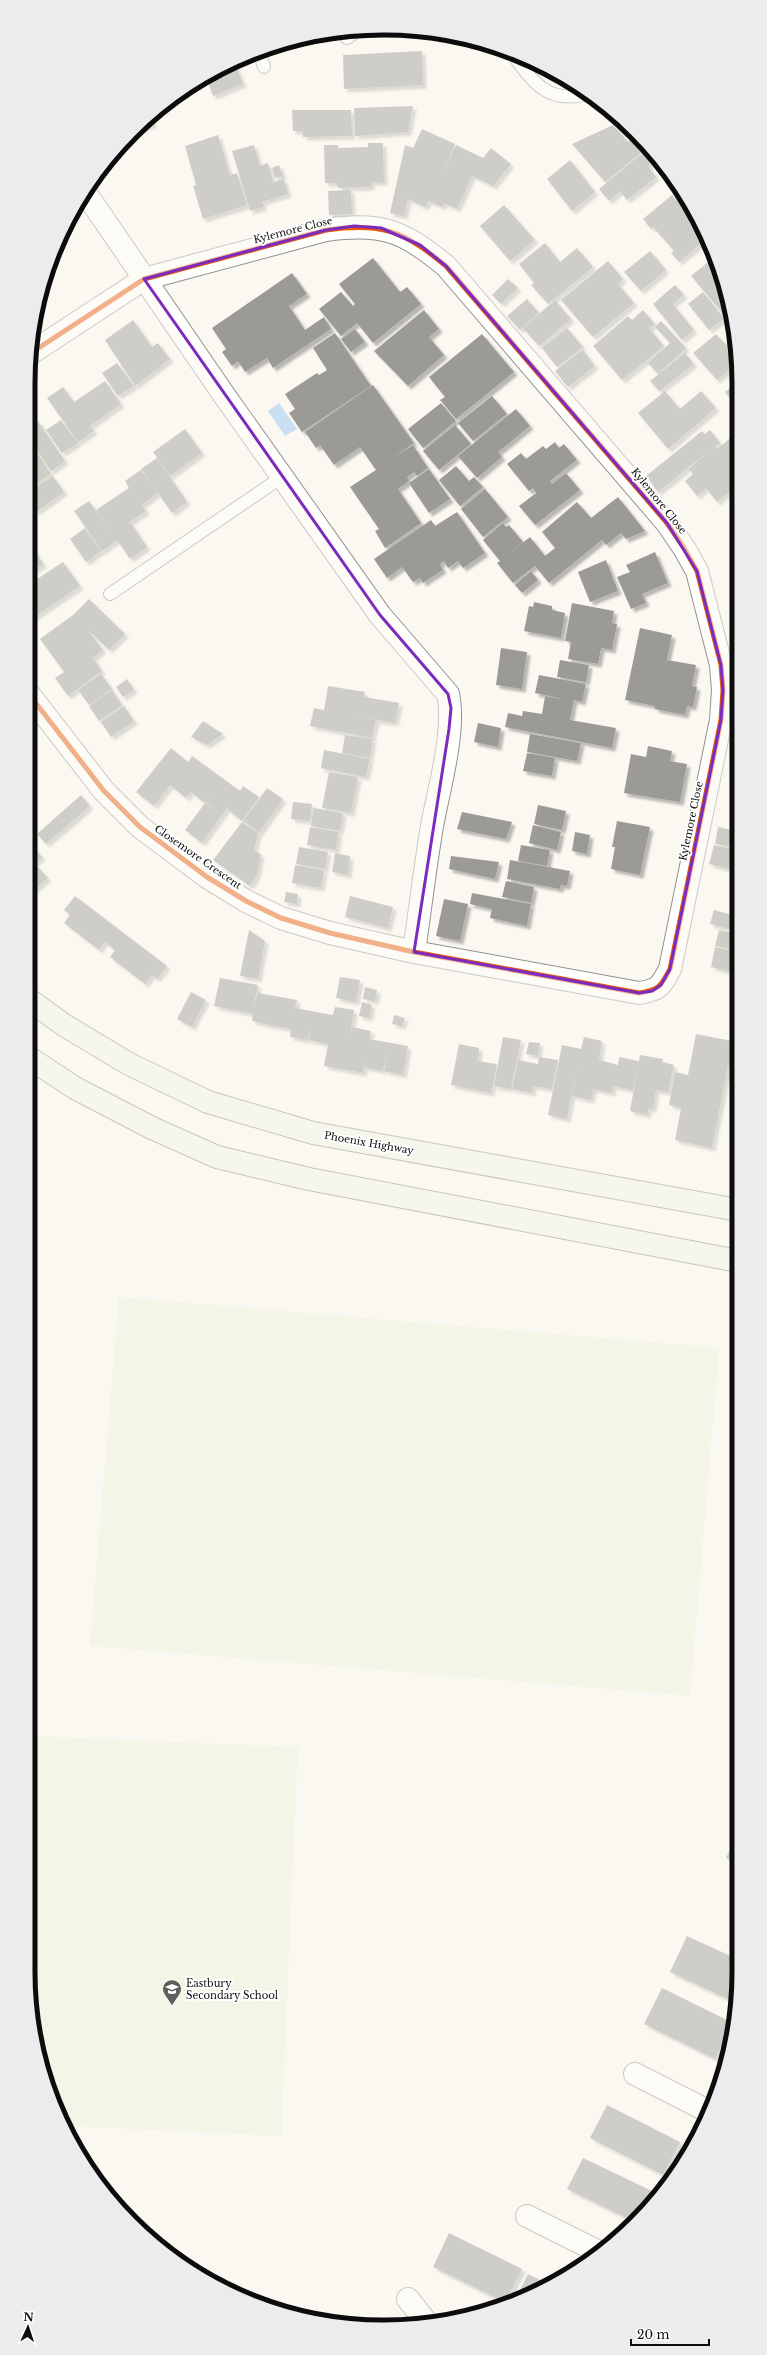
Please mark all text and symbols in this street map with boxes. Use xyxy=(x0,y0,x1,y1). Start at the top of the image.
street label: Kylemore Close xyxy=(252,214,334,246)
street label: Kylemore Close xyxy=(629,465,690,537)
street label: Kylemore Close xyxy=(676,780,706,862)
street label: Closemore Crescent xyxy=(152,822,244,892)
street label: Phoenix Highway xyxy=(323,1129,415,1157)
place label: Eastbury Secondary School xyxy=(186,1977,278,2002)
school or university icon: Eastbury Secondary School xyxy=(161,1978,183,2006)
north arrow xyxy=(8,2307,48,2347)
text: N xyxy=(23,2310,35,2324)
scale bar xyxy=(631,2321,709,2347)
text: 20 m xyxy=(637,2327,669,2342)

